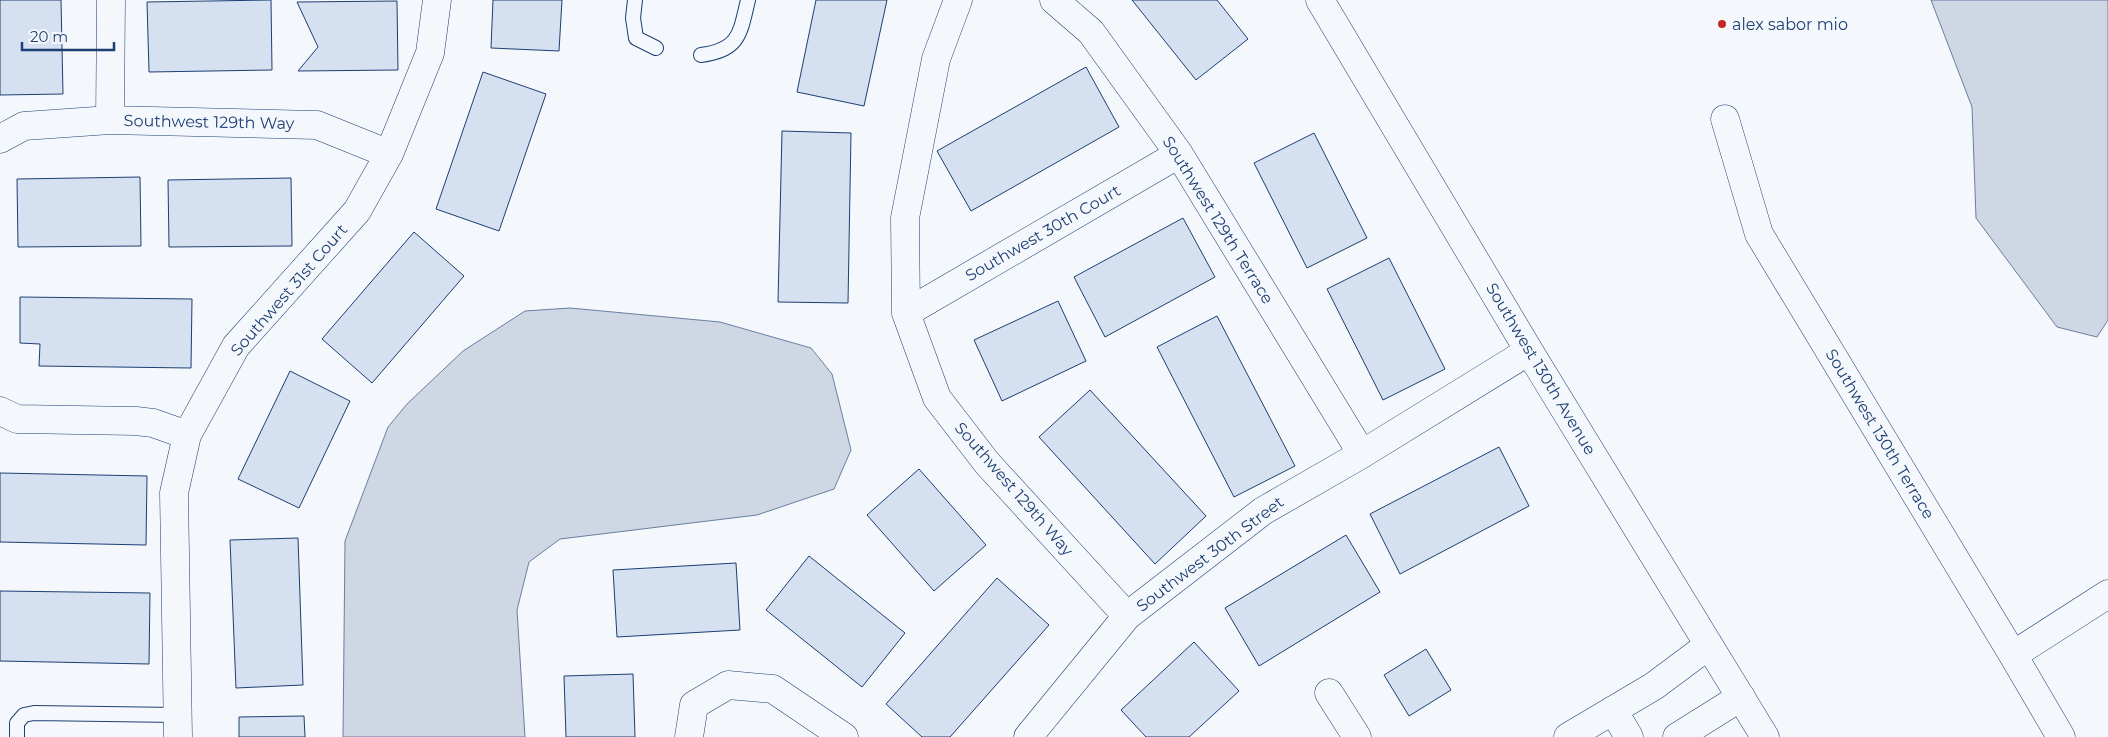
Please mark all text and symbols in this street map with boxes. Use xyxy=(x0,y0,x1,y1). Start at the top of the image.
place label: alex sabor mio xyxy=(1732,15,1848,34)
marker: alex sabor mio xyxy=(1716,18,1728,30)
scale bar xyxy=(22,20,115,52)
text: 20 m xyxy=(30,27,68,46)
street label: Southwest 129th Way xyxy=(123,111,295,133)
street label: Southwest 129th Terrace xyxy=(1159,133,1277,307)
street label: Southwest 30th Court xyxy=(962,181,1124,285)
street label: Southwest 31st Court xyxy=(227,220,352,360)
street label: Southwest 130th Avenue xyxy=(1482,280,1600,458)
street label: Southwest 130th Terrace xyxy=(1822,346,1938,522)
street label: Southwest 129th Way xyxy=(951,418,1077,560)
street label: Southwest 30th Street xyxy=(1133,492,1288,616)

